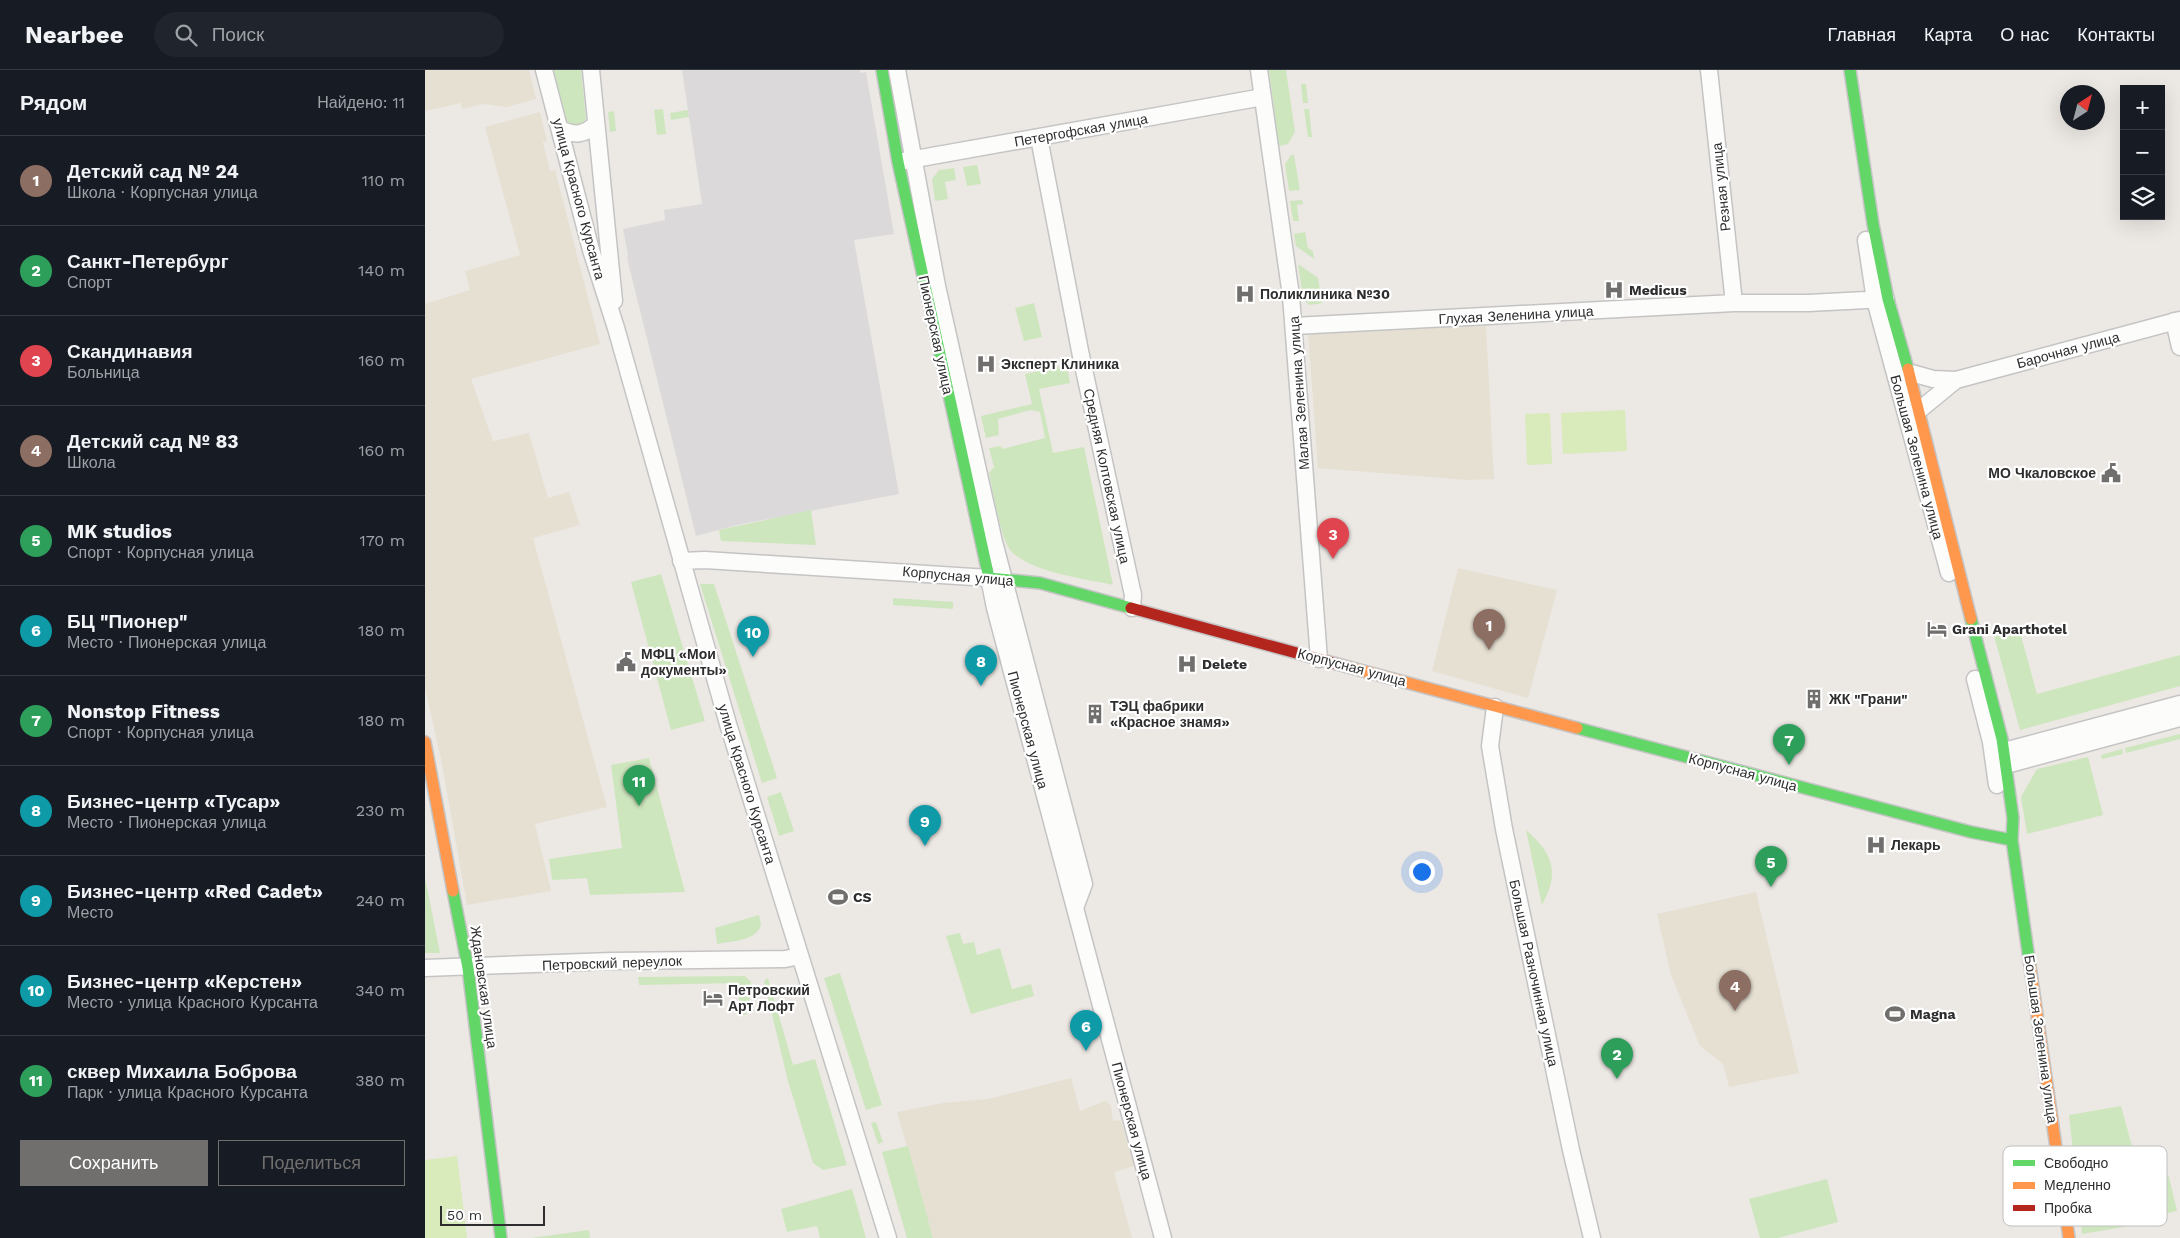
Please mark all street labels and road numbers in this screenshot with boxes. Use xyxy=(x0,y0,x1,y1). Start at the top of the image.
street label: Петергофская улица xyxy=(1013,110,1149,150)
street label: улица Красного Курсанта xyxy=(550,117,608,282)
street label: Резная улица xyxy=(1708,142,1734,232)
street label: Пионерская улица xyxy=(916,274,956,396)
street label: Глухая Зеленина улица xyxy=(1438,303,1594,327)
street label: Малая Зеленина улица xyxy=(1286,315,1312,470)
street label: Барочная улица xyxy=(2015,329,2121,371)
street label: Большая Зеленина улица xyxy=(1887,373,1947,541)
street label: Средняя Колтовская улица xyxy=(1081,387,1133,565)
street label: Корпусная улица xyxy=(902,563,1014,589)
street label: Корпусная улица xyxy=(1296,645,1408,689)
street label: Пионерская улица xyxy=(1005,669,1051,791)
street label: улица Красного Курсанта xyxy=(715,702,779,866)
street label: Корпусная улица xyxy=(1687,750,1799,794)
street label: Большая Разночинная улица xyxy=(1506,878,1562,1068)
street label: Ждановская улица xyxy=(467,925,501,1050)
street label: Петровский переулок xyxy=(542,953,683,973)
street label: Большая Зеленина улица xyxy=(2021,954,2061,1124)
street label: Пионерская улица xyxy=(1109,1060,1155,1182)

